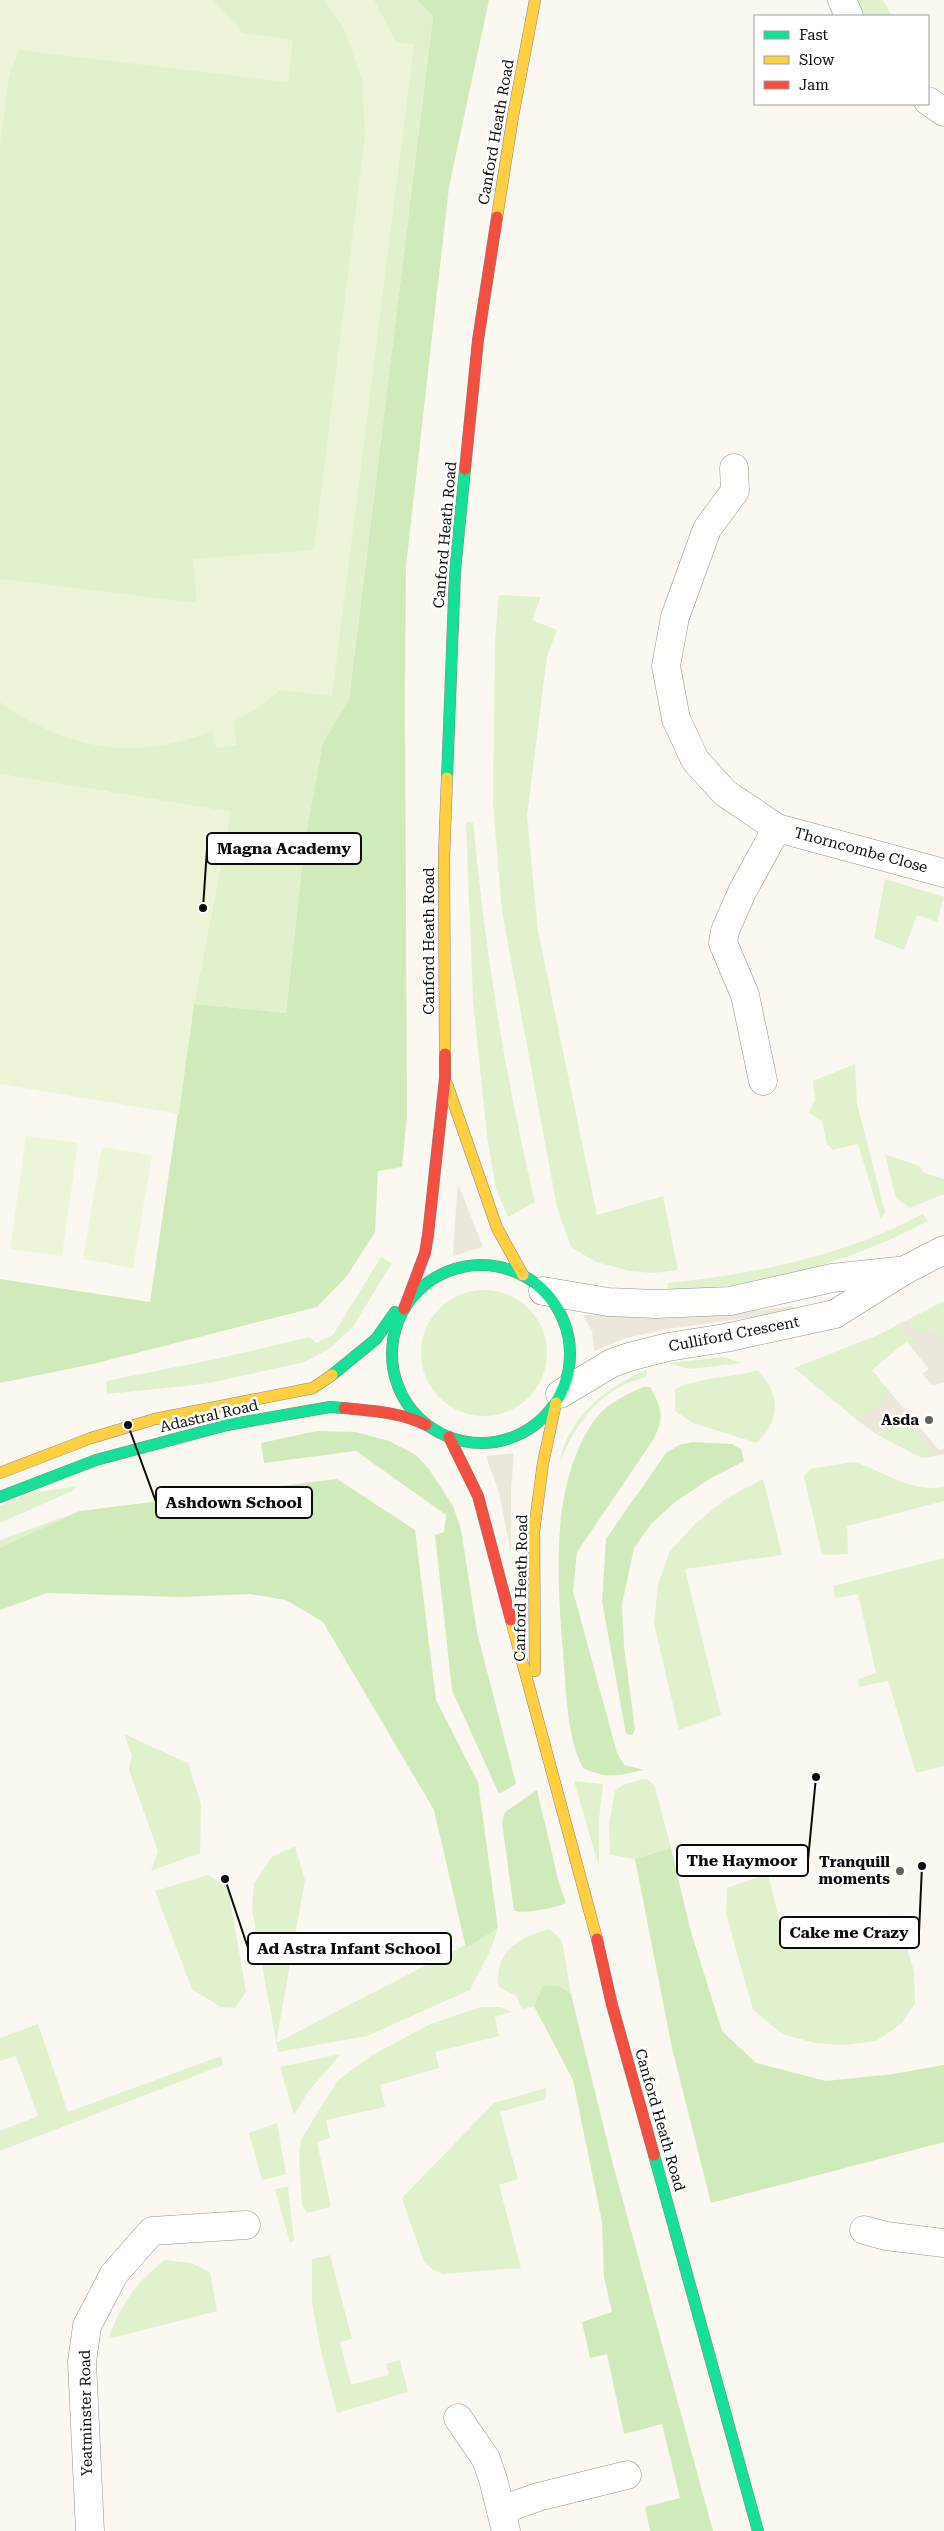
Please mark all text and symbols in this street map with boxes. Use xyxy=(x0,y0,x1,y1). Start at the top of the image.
legend xyxy=(754,15,929,105)
text: Fast xyxy=(799,26,829,44)
text: Slow xyxy=(799,51,835,69)
street label: Canford Heath Road xyxy=(474,57,518,206)
text: Jam xyxy=(799,76,829,94)
street label: Canford Heath Road xyxy=(430,460,460,609)
street label: Thorncombe Close xyxy=(792,824,930,876)
callout: Magna Academy xyxy=(207,833,361,864)
text: Magna Academy xyxy=(217,839,351,858)
street label: Canford Heath Road xyxy=(420,867,438,1015)
street label: Culliford Crescent xyxy=(667,1312,801,1355)
street label: Adastral Road xyxy=(158,1396,260,1436)
place label: Asda xyxy=(881,1411,919,1429)
marker: Asda xyxy=(923,1414,935,1426)
callout: Ashdown School xyxy=(156,1487,312,1518)
text: Ashdown School xyxy=(166,1493,303,1512)
street label: Canford Heath Road xyxy=(511,1514,531,1662)
callout: The Haymoor xyxy=(677,1845,808,1876)
text: The Haymoor xyxy=(686,1851,798,1870)
place label: Tranquill moments xyxy=(819,1853,890,1888)
marker: Tranquill moments xyxy=(894,1865,906,1877)
callout: Cake me Crazy xyxy=(780,1917,919,1948)
text: Cake me Crazy xyxy=(789,1923,909,1942)
callout: Ad Astra Infant School xyxy=(248,1933,451,1964)
text: Ad Astra Infant School xyxy=(257,1939,442,1958)
street label: Canford Heath Road xyxy=(631,2047,689,2194)
street label: Yeatminster Road xyxy=(76,2349,96,2476)

